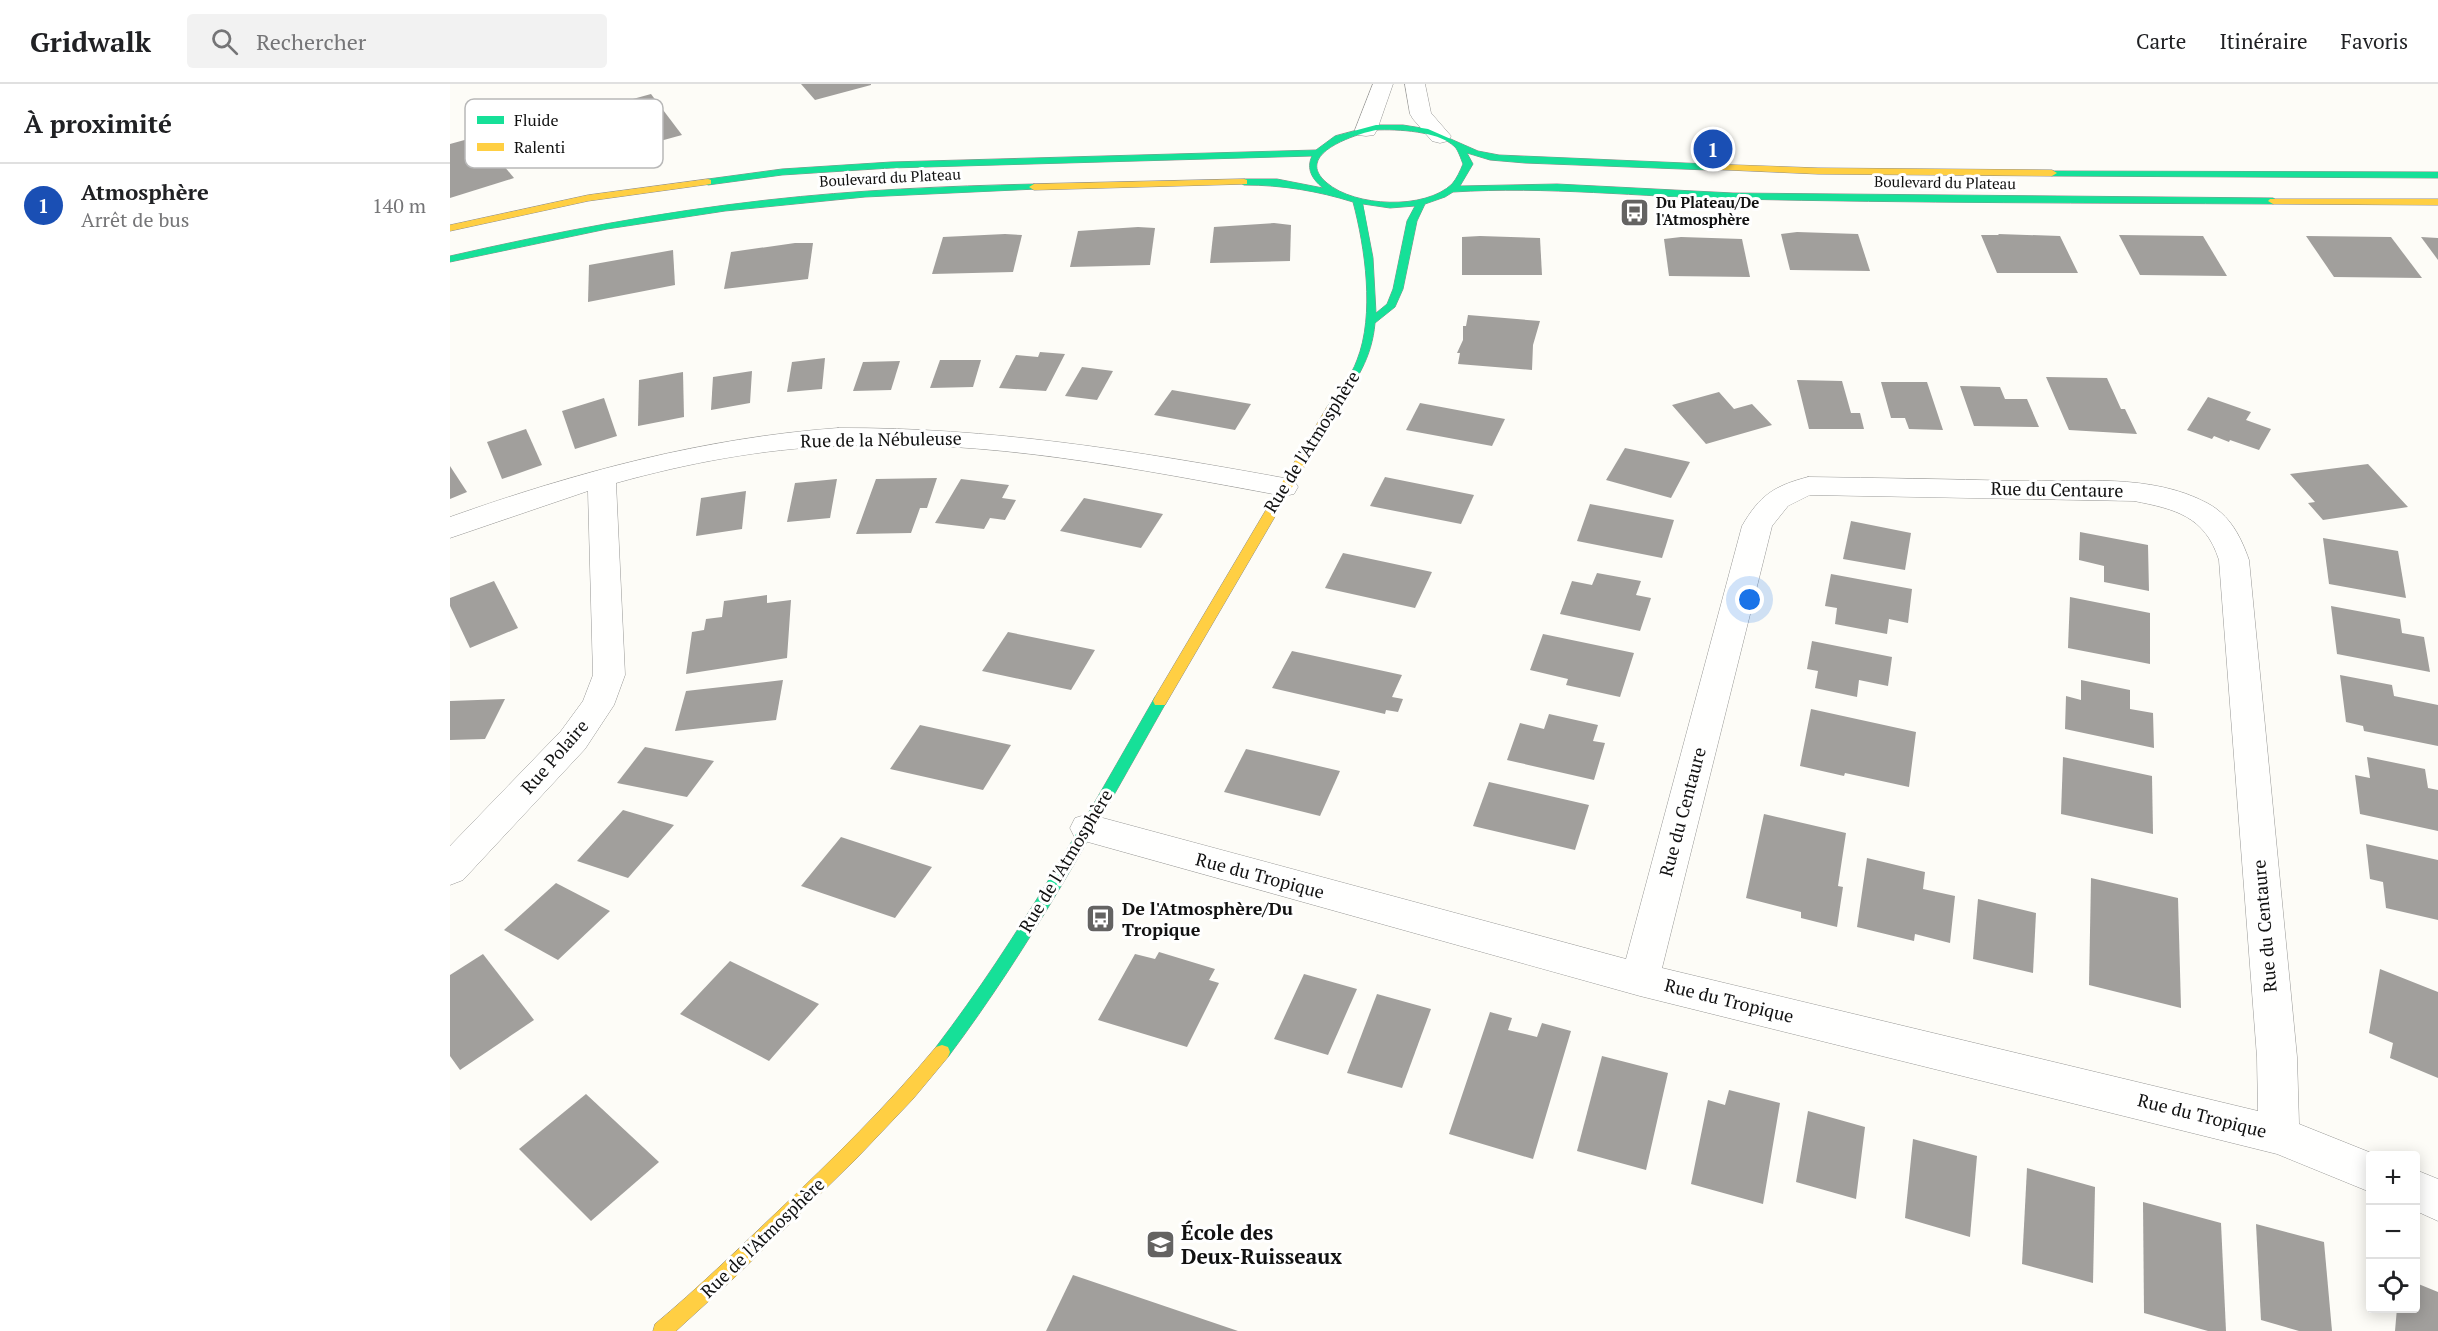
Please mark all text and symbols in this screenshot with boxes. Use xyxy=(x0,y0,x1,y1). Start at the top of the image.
search box xyxy=(187,14,607,68)
text: Gridwalk xyxy=(30,23,151,60)
icon: search xyxy=(208,25,241,58)
text: Rechercher xyxy=(256,27,366,56)
text: Carte xyxy=(2136,27,2186,55)
text: Itinéraire xyxy=(2219,27,2308,55)
text: Favoris xyxy=(2341,27,2408,55)
legend xyxy=(465,99,663,168)
text: À proximité xyxy=(24,106,172,140)
text: Fluide xyxy=(514,109,558,131)
pin: 1 xyxy=(1694,126,1732,172)
text: Ralenti xyxy=(514,136,566,158)
street label: Boulevard du Plateau xyxy=(819,163,962,191)
street label: Boulevard du Plateau xyxy=(1874,171,2016,193)
text: Atmosphère xyxy=(81,177,209,206)
text: 1 xyxy=(38,192,49,219)
text: 140 m xyxy=(372,192,426,219)
place label: Du Plateau/De l'Atmosphère xyxy=(1656,192,1759,229)
bus stop icon: Du Plateau/De l'Atmosphère xyxy=(1619,196,1651,228)
text: Arrêt de bus xyxy=(81,206,189,233)
street label: Rue de l'Atmosphère xyxy=(1258,366,1365,517)
street label: Rue de la Nébuleuse xyxy=(800,426,962,452)
street label: Rue du Centaure xyxy=(1990,476,2124,502)
your location xyxy=(1735,585,1764,614)
street label: Rue Polaire xyxy=(515,714,593,799)
street label: Rue du Centaure xyxy=(1653,744,1711,879)
street label: Rue de l'Atmosphère xyxy=(1013,784,1117,937)
street label: Rue du Tropique xyxy=(1193,846,1327,904)
street label: Rue du Centaure xyxy=(2246,859,2282,993)
place label: De l'Atmosphère/Du Tropique xyxy=(1122,896,1293,941)
bus stop icon: De l'Atmosphère/Du Tropique xyxy=(1085,903,1117,935)
street label: Rue du Tropique xyxy=(1662,972,1796,1028)
street label: Rue du Tropique xyxy=(2135,1087,2269,1143)
map controls xyxy=(2366,1151,2420,1313)
button: + xyxy=(2366,1151,2420,1205)
street label: Rue de l'Atmosphère xyxy=(695,1172,829,1303)
button: − xyxy=(2366,1205,2420,1259)
place label: École des Deux-Ruisseaux xyxy=(1181,1218,1342,1270)
school or university icon: École des Deux-Ruisseaux xyxy=(1144,1229,1176,1261)
button: locate xyxy=(2366,1259,2420,1313)

